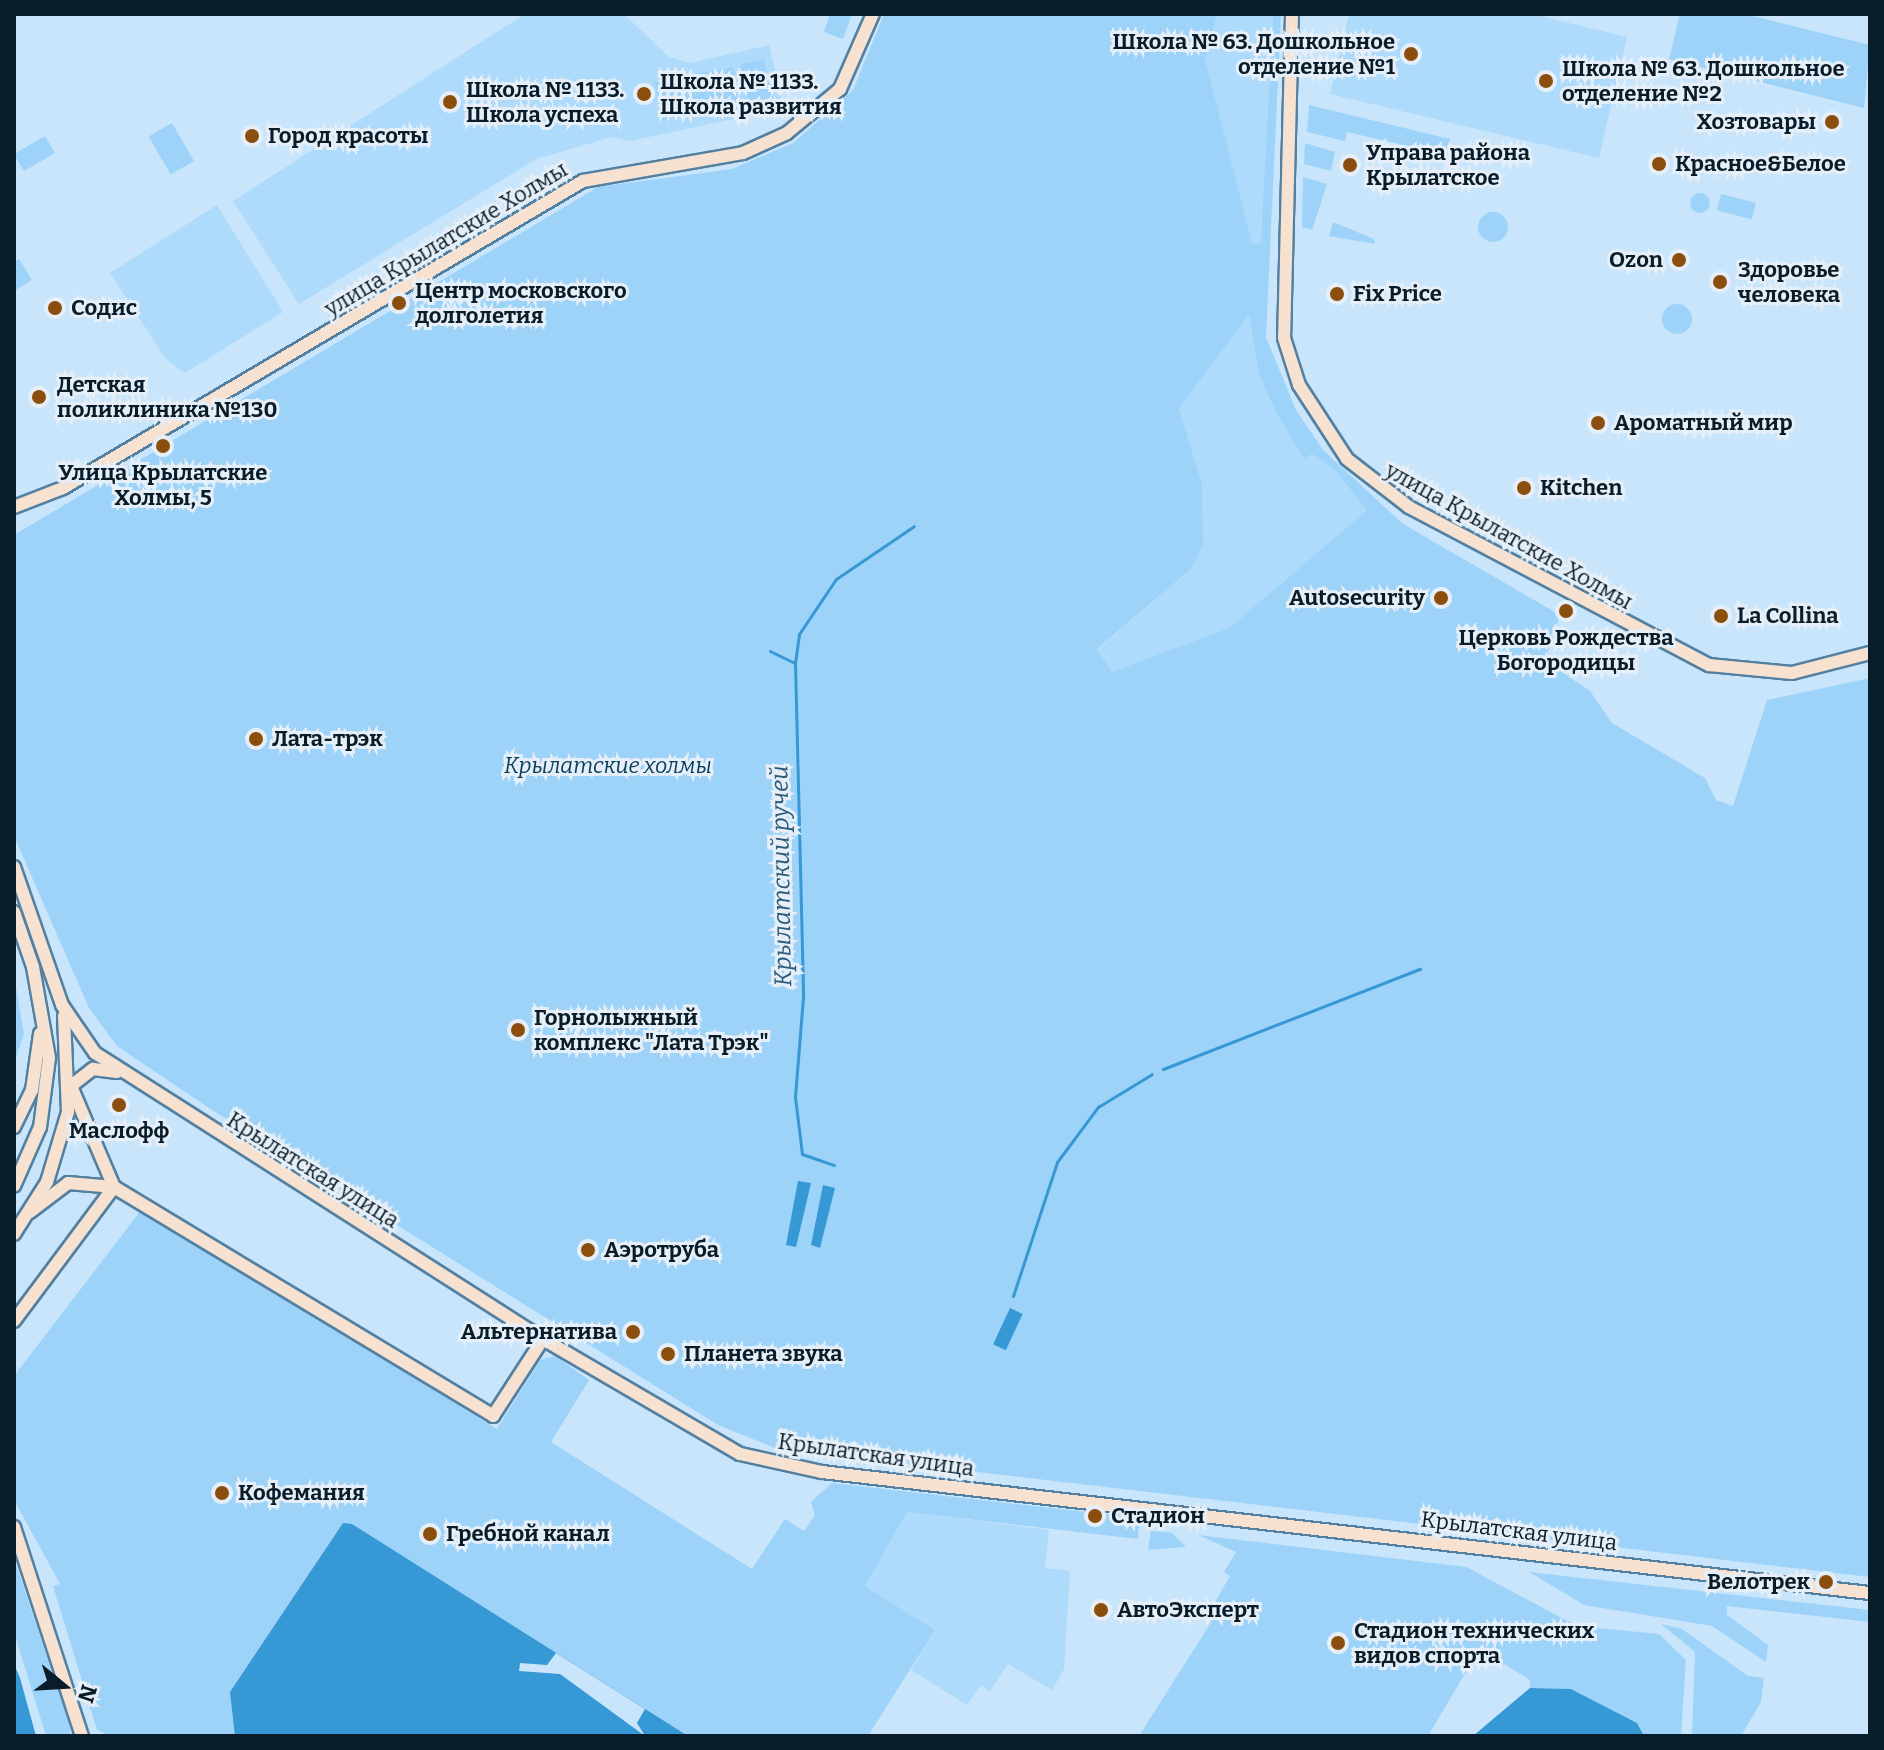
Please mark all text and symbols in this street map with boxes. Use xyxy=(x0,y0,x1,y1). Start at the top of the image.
place label: Школа № 63. Дошкольное отделение №1 xyxy=(1113,28,1395,80)
marker: Школа № 63. Дошкольное отделение №1 xyxy=(1402,45,1420,63)
place label: Школа № 63. Дошкольное отделение №2 xyxy=(1562,55,1844,106)
place label: Школа № 1133. Школа развития xyxy=(660,68,842,120)
marker: Школа № 63. Дошкольное отделение №2 xyxy=(1537,72,1555,90)
place label: Школа № 1133. Школа успеха xyxy=(466,76,624,128)
marker: Школа № 1133. Школа развития xyxy=(635,85,653,103)
marker: Школа № 1133. Школа успеха xyxy=(441,93,459,111)
place label: Хозтовары xyxy=(1697,109,1816,135)
marker: Хозтовары xyxy=(1823,113,1841,131)
place label: Город красоты xyxy=(268,123,428,149)
marker: Город красоты xyxy=(243,127,261,145)
place label: Управа района Крылатское xyxy=(1366,139,1530,190)
place label: Красное&Белое xyxy=(1675,151,1846,177)
marker: Красное&Белое xyxy=(1650,155,1668,173)
street label: улица Крылатские Холмы xyxy=(320,156,572,322)
marker: Управа района Крылатское xyxy=(1341,156,1359,174)
place label: Ozon xyxy=(1609,247,1663,273)
marker: Ozon xyxy=(1670,251,1688,269)
place label: Здоровье человека xyxy=(1738,256,1840,308)
marker: Здоровье человека xyxy=(1709,271,1731,293)
place label: Центр московского долголетия xyxy=(415,277,627,328)
place label: Fix Price xyxy=(1353,281,1442,307)
marker: Fix Price xyxy=(1328,285,1346,303)
marker: Центр московского долголетия xyxy=(390,294,408,312)
place label: Содис xyxy=(71,295,137,321)
marker: Содис xyxy=(46,299,64,317)
place label: Детская поликлиника №130 xyxy=(57,371,277,422)
marker: Детская поликлиника №130 xyxy=(28,386,50,408)
place label: Ароматный мир xyxy=(1614,410,1793,436)
marker: Ароматный мир xyxy=(1589,414,1607,432)
marker: Улица Крылатские Холмы, 5 xyxy=(154,437,172,455)
street label: улица Крылатские Холмы xyxy=(1381,457,1637,615)
place label: Улица Крылатские Холмы, 5 xyxy=(59,459,267,510)
place label: Kitchen xyxy=(1540,475,1622,501)
marker: Kitchen xyxy=(1515,479,1533,497)
place label: Autosecurity xyxy=(1289,585,1425,611)
marker: Autosecurity xyxy=(1432,589,1450,607)
marker: Церковь Рождества Богородицы xyxy=(1557,602,1575,620)
place label: La Collina xyxy=(1737,603,1839,629)
marker: La Collina xyxy=(1712,607,1730,625)
place label: Церковь Рождества Богородицы xyxy=(1458,624,1674,676)
place label: Лата-трэк xyxy=(272,726,383,752)
marker: Лата-трэк xyxy=(247,730,265,748)
park label: Крылатские холмы xyxy=(504,753,712,779)
water label: Крылатский ручей xyxy=(766,765,798,987)
place label: Горнолыжный комплекс "Лата Трэк" xyxy=(534,1004,769,1056)
marker: Горнолыжный комплекс "Лата Трэк" xyxy=(509,1021,527,1039)
marker: Маслофф xyxy=(110,1096,128,1114)
street label: Крылатская улица xyxy=(222,1106,404,1234)
place label: Маслофф xyxy=(69,1118,169,1144)
place label: Аэротруба xyxy=(604,1237,719,1263)
marker: Аэротруба xyxy=(579,1241,597,1259)
place label: Альтернатива xyxy=(461,1319,617,1345)
marker: Альтернатива xyxy=(624,1323,642,1341)
place label: Планета звука xyxy=(684,1341,843,1367)
marker: Планета звука xyxy=(659,1345,677,1363)
street label: Крылатская улица xyxy=(776,1428,976,1482)
place label: Кофемания xyxy=(238,1480,365,1506)
marker: Кофемания xyxy=(213,1484,231,1502)
place label: Стадион xyxy=(1111,1503,1205,1529)
street label: Крылатская улица xyxy=(1419,1506,1619,1556)
marker: Стадион xyxy=(1086,1507,1104,1525)
place label: Гребной канал xyxy=(446,1521,610,1547)
marker: Гребной канал xyxy=(421,1525,439,1543)
place label: Велотрек xyxy=(1707,1569,1810,1595)
marker: Велотрек xyxy=(1817,1573,1835,1591)
place label: АвтоЭксперт xyxy=(1117,1597,1259,1623)
marker: АвтоЭксперт xyxy=(1092,1601,1110,1619)
place label: Стадион технических видов спорта xyxy=(1354,1617,1594,1668)
marker: Стадион технических видов спорта xyxy=(1329,1634,1347,1652)
north arrow xyxy=(24,1646,104,1726)
text: N xyxy=(72,1681,103,1706)

